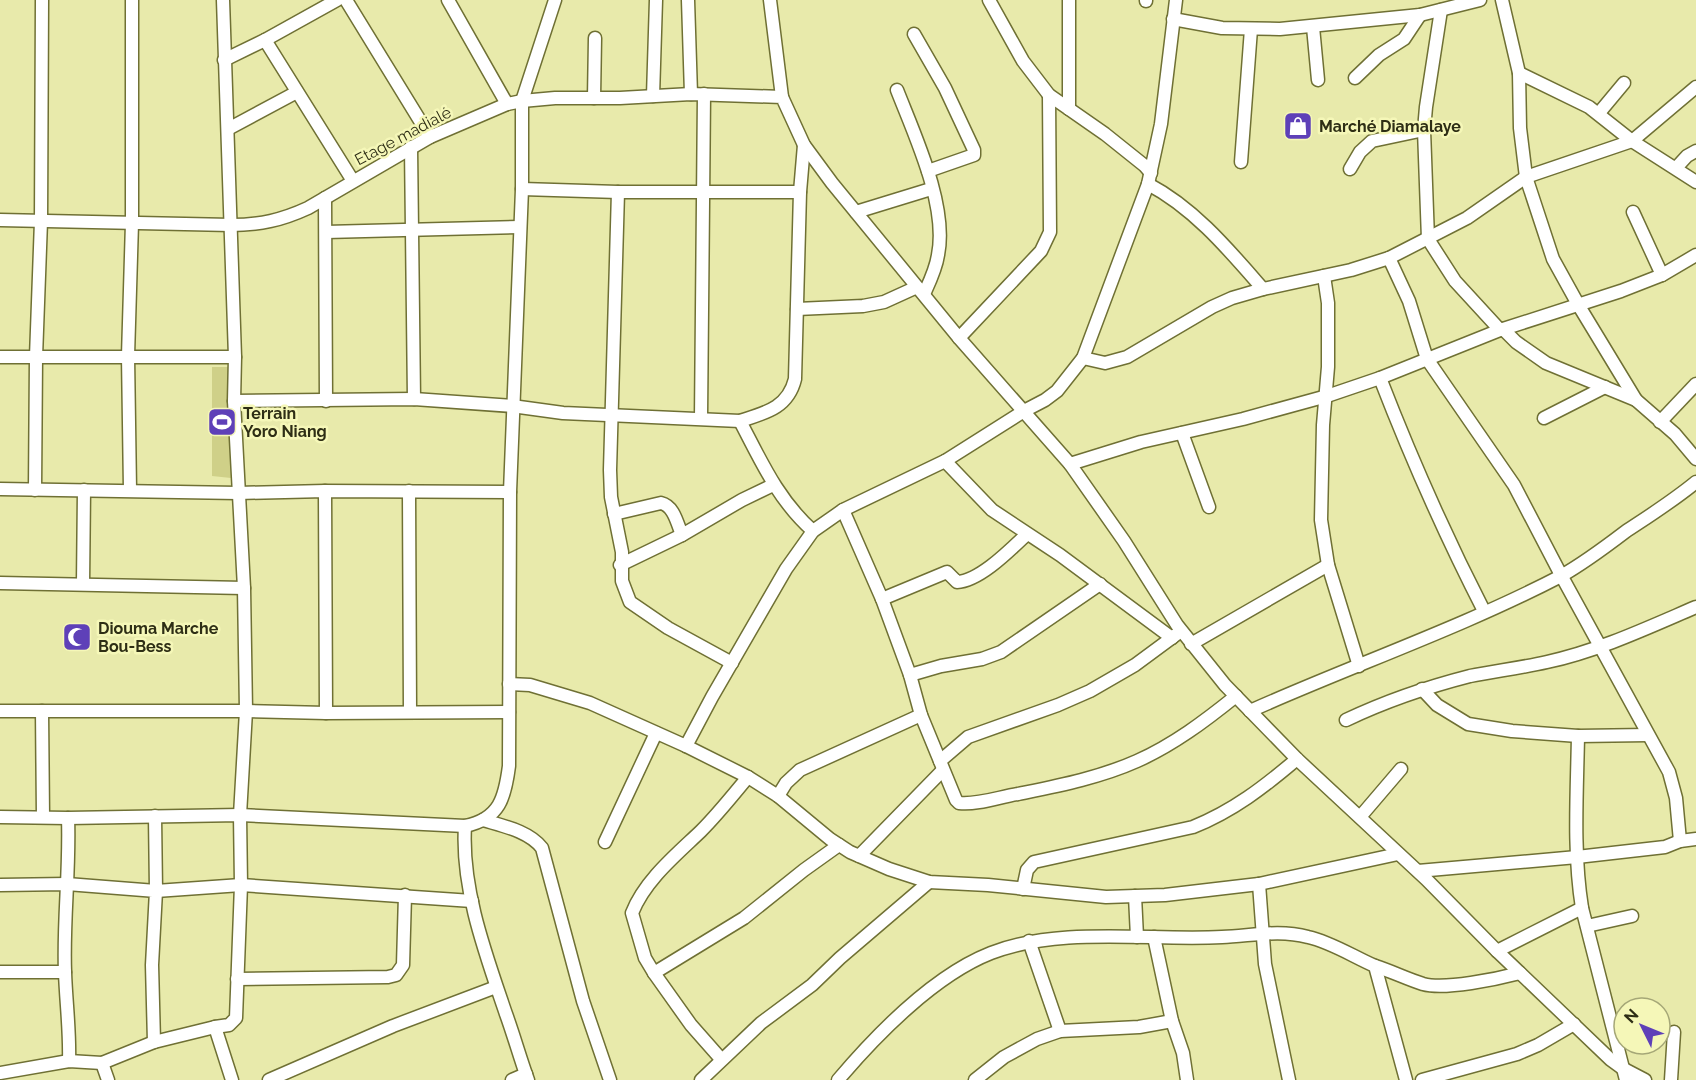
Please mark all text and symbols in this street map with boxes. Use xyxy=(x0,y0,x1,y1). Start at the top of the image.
street label: Etage madialé xyxy=(352,103,454,169)
shop icon: Marché Diamalaye xyxy=(1282,110,1314,142)
place label: Marché Diamalaye xyxy=(1319,117,1461,136)
place label: Terrain Yoro Niang xyxy=(243,404,327,441)
sports icon: Terrain Yoro Niang xyxy=(206,406,238,438)
place label: Diouma Marche Bou-Bess xyxy=(98,619,219,656)
mosque icon: Diouma Marche Bou-Bess xyxy=(61,621,93,653)
north arrow xyxy=(1612,996,1672,1056)
text: N xyxy=(1620,1005,1643,1027)

